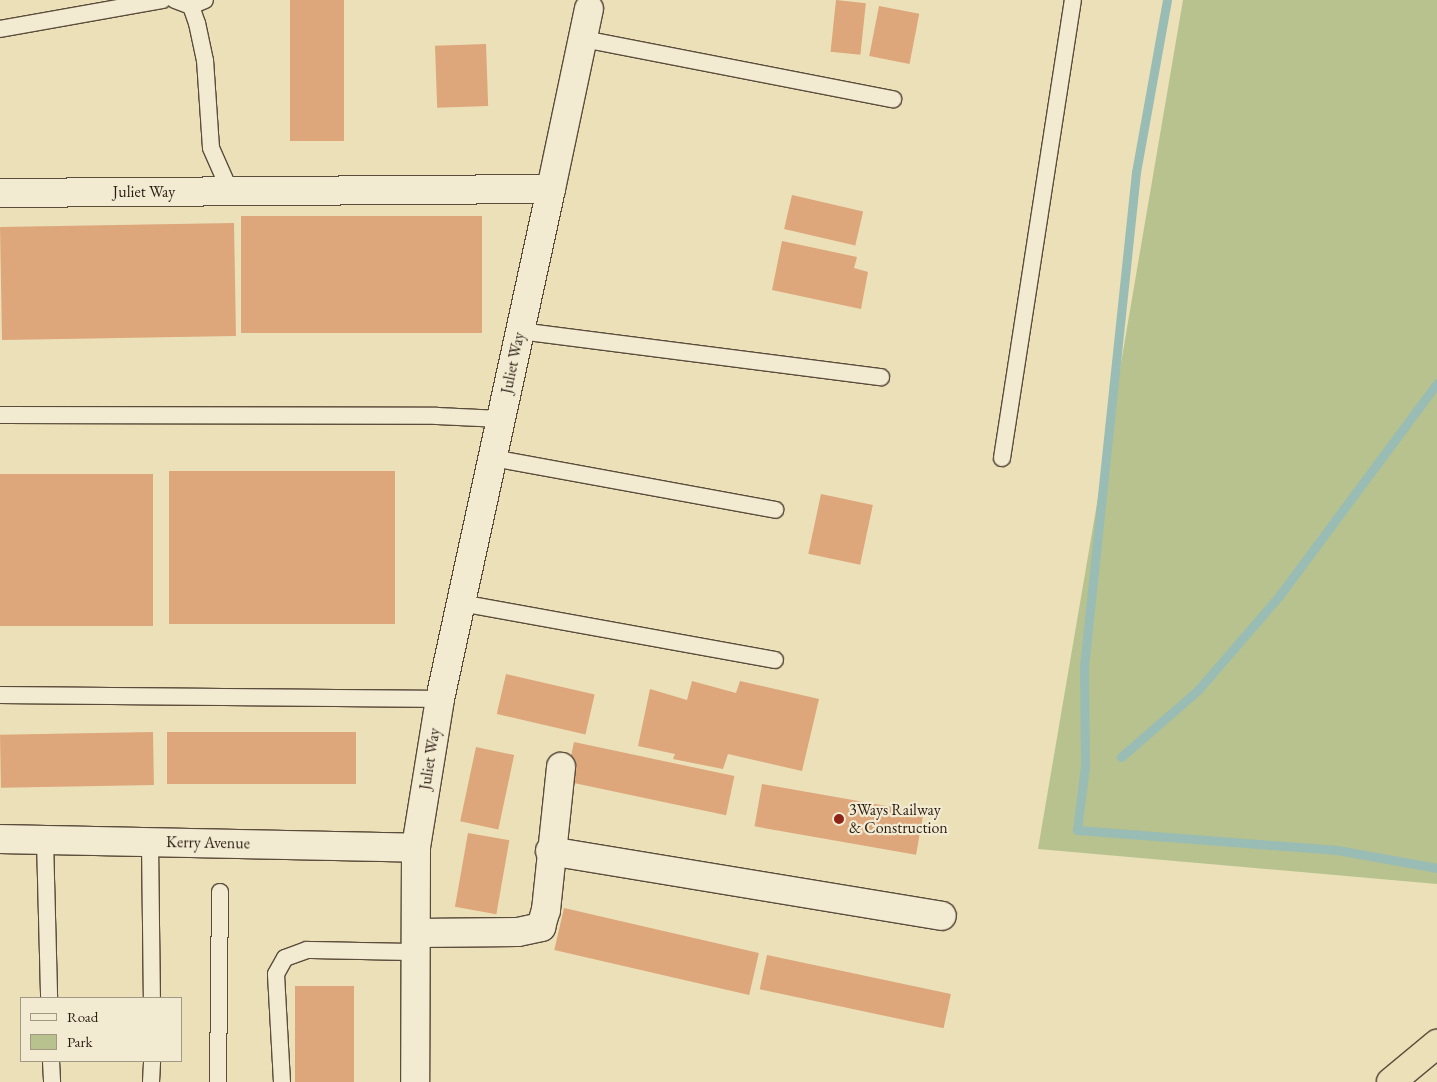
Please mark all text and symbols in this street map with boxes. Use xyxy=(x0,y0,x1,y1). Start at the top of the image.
street label: Juliet Way xyxy=(113,182,175,202)
street label: Juliet Way xyxy=(497,330,529,396)
street label: Juliet Way xyxy=(416,727,444,791)
place label: 3Ways Railway & Construction xyxy=(849,800,948,838)
marker: 3Ways Railway & Construction xyxy=(833,813,845,825)
street label: Kerry Avenue xyxy=(166,833,250,853)
legend xyxy=(20,997,182,1062)
text: Road xyxy=(67,1007,98,1026)
text: Park xyxy=(67,1032,93,1051)

